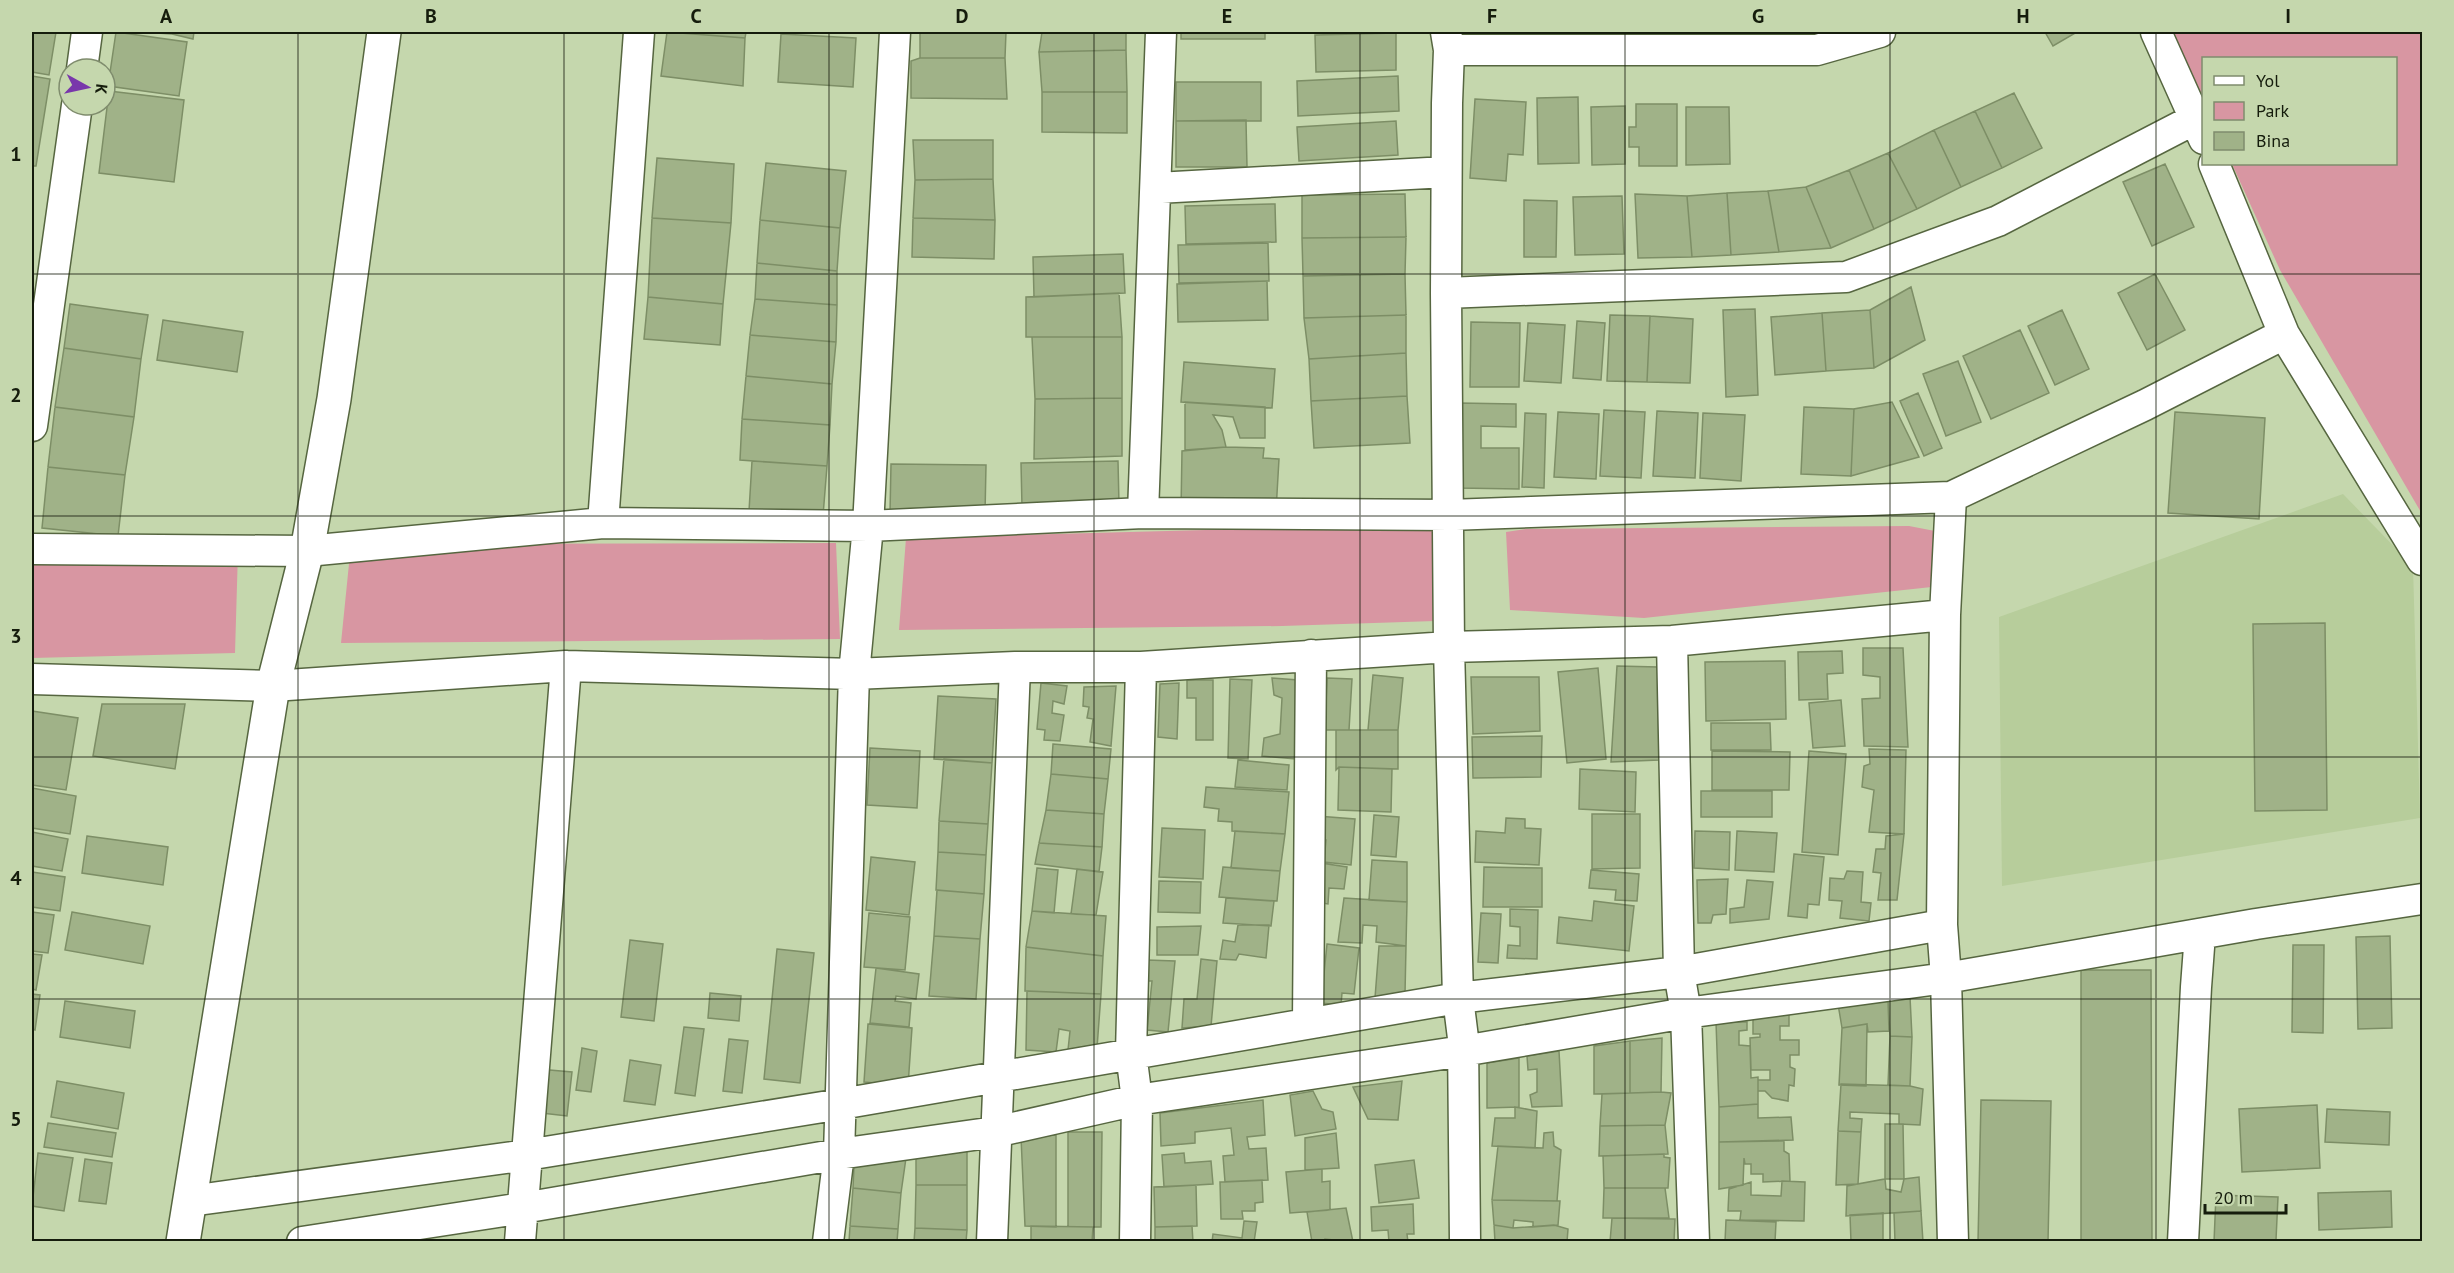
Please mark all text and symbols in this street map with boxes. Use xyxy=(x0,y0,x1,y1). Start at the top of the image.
text: A xyxy=(160,3,173,29)
text: B xyxy=(425,3,437,29)
text: C xyxy=(690,3,702,29)
text: D xyxy=(956,3,969,29)
text: E xyxy=(1222,3,1232,29)
text: F xyxy=(1487,3,1497,29)
text: G xyxy=(1752,3,1764,29)
text: H xyxy=(2016,3,2030,29)
text: I xyxy=(2285,3,2291,29)
north arrow xyxy=(57,57,117,117)
legend xyxy=(2202,57,2397,165)
text: Yol xyxy=(2256,69,2280,92)
text: K xyxy=(91,83,112,95)
text: Park xyxy=(2256,99,2289,122)
text: Bina xyxy=(2256,129,2290,152)
text: 1 xyxy=(10,141,22,167)
text: 2 xyxy=(10,382,22,408)
text: 3 xyxy=(10,623,22,649)
text: 4 xyxy=(10,865,22,891)
text: 5 xyxy=(10,1106,22,1132)
scale bar xyxy=(2205,1177,2286,1215)
text: 20 m xyxy=(2214,1186,2253,1209)

